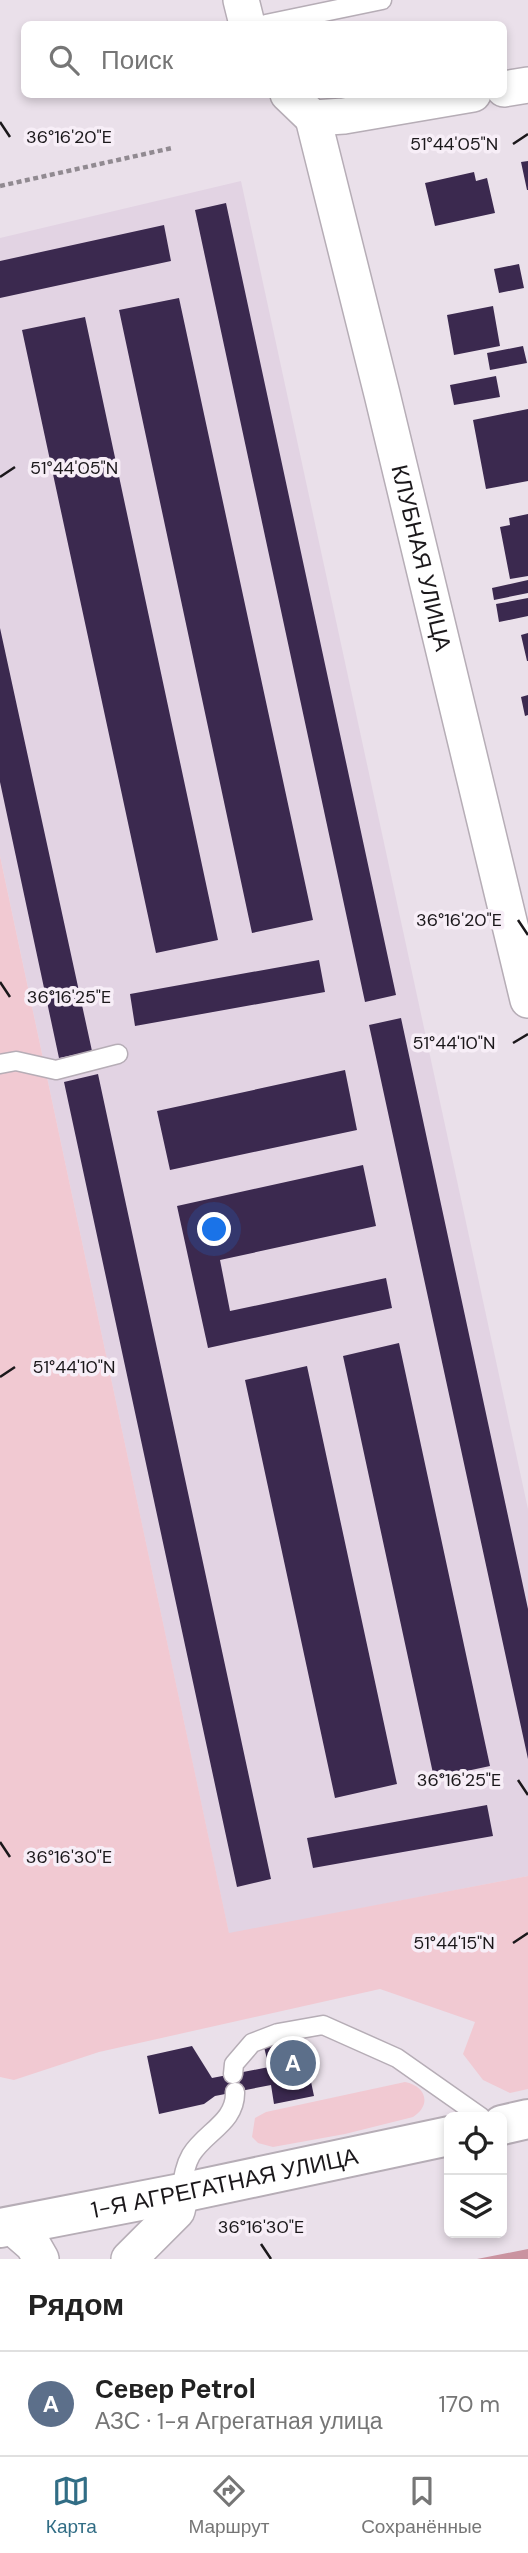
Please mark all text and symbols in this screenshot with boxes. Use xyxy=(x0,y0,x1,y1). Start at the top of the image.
search box xyxy=(21,21,507,98)
icon: search xyxy=(45,41,83,79)
text: Поиск xyxy=(101,43,173,77)
text: 36°16'20"E xyxy=(26,125,112,149)
text: 51°44'05"N xyxy=(410,132,498,156)
text: 51°44'05"N xyxy=(30,456,118,480)
street label: КЛУБНАЯ УЛИЦА xyxy=(385,462,459,655)
text: 36°16'20"E xyxy=(416,908,502,932)
text: 36°16'25"E xyxy=(27,985,111,1009)
text: 51°44'10"N xyxy=(412,1031,496,1055)
your location xyxy=(197,1212,231,1246)
text: 51°44'10"N xyxy=(32,1355,116,1379)
text: 36°16'25"E xyxy=(417,1768,501,1792)
text: 36°16'30"E xyxy=(26,1845,112,1869)
text: 51°44'15"N xyxy=(413,1931,495,1955)
pin: A xyxy=(270,2037,316,2089)
map controls xyxy=(444,2112,507,2238)
button: locate xyxy=(444,2112,507,2175)
street label: 1-Я АГРЕГАТНАЯ УЛИЦА xyxy=(88,2141,361,2225)
button: layers xyxy=(444,2175,507,2238)
text: 36°16'30"E xyxy=(218,2215,304,2239)
text: Рядом xyxy=(28,2285,124,2324)
text: Север Petrol xyxy=(95,2372,256,2406)
text: A xyxy=(43,2389,59,2419)
text: 170 m xyxy=(439,2389,500,2419)
text: АЗС · 1-я Агрегатная улица xyxy=(95,2406,383,2436)
tab: Карта xyxy=(46,2472,97,2539)
tab: Маршрут xyxy=(188,2472,269,2539)
tab: Сохранённые xyxy=(361,2472,482,2539)

